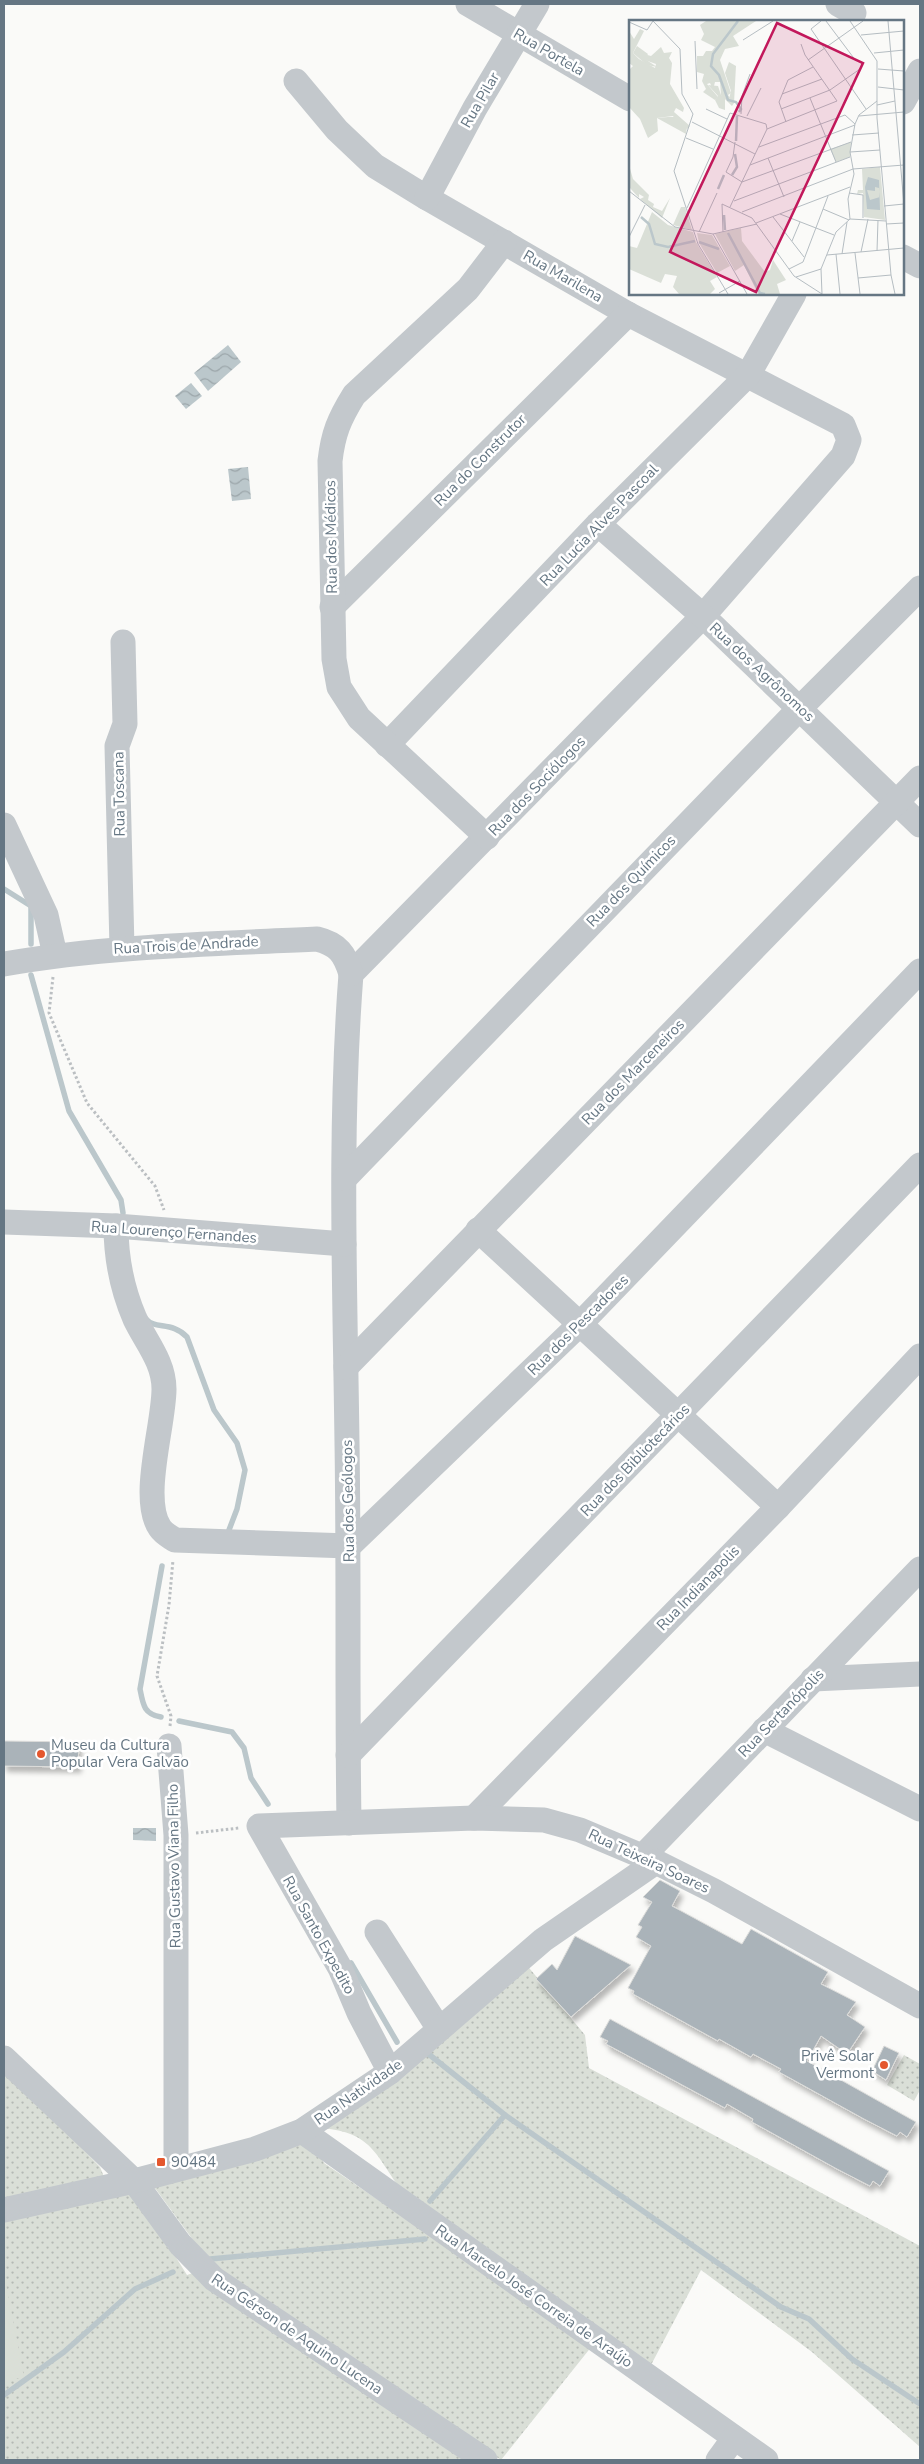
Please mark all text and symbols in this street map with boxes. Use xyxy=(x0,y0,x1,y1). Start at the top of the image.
inset map xyxy=(629,20,904,295)
street label: Rua Portela xyxy=(510,24,588,80)
street label: Rua Pilar xyxy=(456,68,504,131)
street label: Rua Marilena xyxy=(520,245,606,307)
street label: Rua do Construtor xyxy=(430,409,531,510)
street label: Rua Lucia Alves Pascoal xyxy=(535,459,663,590)
street label: Rua dos Médicos xyxy=(320,480,342,594)
street label: Rua dos Agrônomos xyxy=(705,618,819,726)
street label: Rua dos Sociólogos xyxy=(484,732,590,840)
street label: Rua Toscana xyxy=(108,751,130,837)
street label: Rua dos Químicos xyxy=(582,831,680,931)
street label: Rua Trois de Andrade xyxy=(113,931,259,959)
street label: Rua dos Marceneiros xyxy=(577,1015,689,1129)
street label: Rua Lourenço Fernandes xyxy=(90,1216,258,1248)
street label: Rua dos Pescadores xyxy=(523,1270,633,1380)
street label: Rua dos Bibliotecários xyxy=(576,1399,694,1521)
street label: Rua dos Geólogos xyxy=(337,1439,359,1563)
street label: Rua Indianapolis xyxy=(652,1541,744,1635)
street label: Rua Sertanópolis xyxy=(734,1665,828,1761)
place label: Museu da Cultura Popular Vera Galvão xyxy=(51,1735,189,1772)
marker: Museu da Cultura Popular Vera Galvão xyxy=(35,1748,47,1760)
street label: Rua Gustavo Viana Filho xyxy=(163,1783,185,1949)
street label: Rua Teixeira Soares xyxy=(585,1824,713,1898)
street label: Rua Santo Expedito xyxy=(278,1872,360,1998)
place label: Privê Solar Vermont xyxy=(801,2046,875,2083)
street label: Rua Natividade xyxy=(310,2054,406,2130)
marker: Privê Solar Vermont xyxy=(878,2059,890,2071)
place label: 90484 xyxy=(171,2152,216,2172)
marker: 90484 xyxy=(155,2156,167,2168)
street label: Rua Marcelo José Correia de Araújo xyxy=(431,2220,637,2372)
street label: Rua Gérson de Aquino Lucena xyxy=(207,2269,387,2399)

